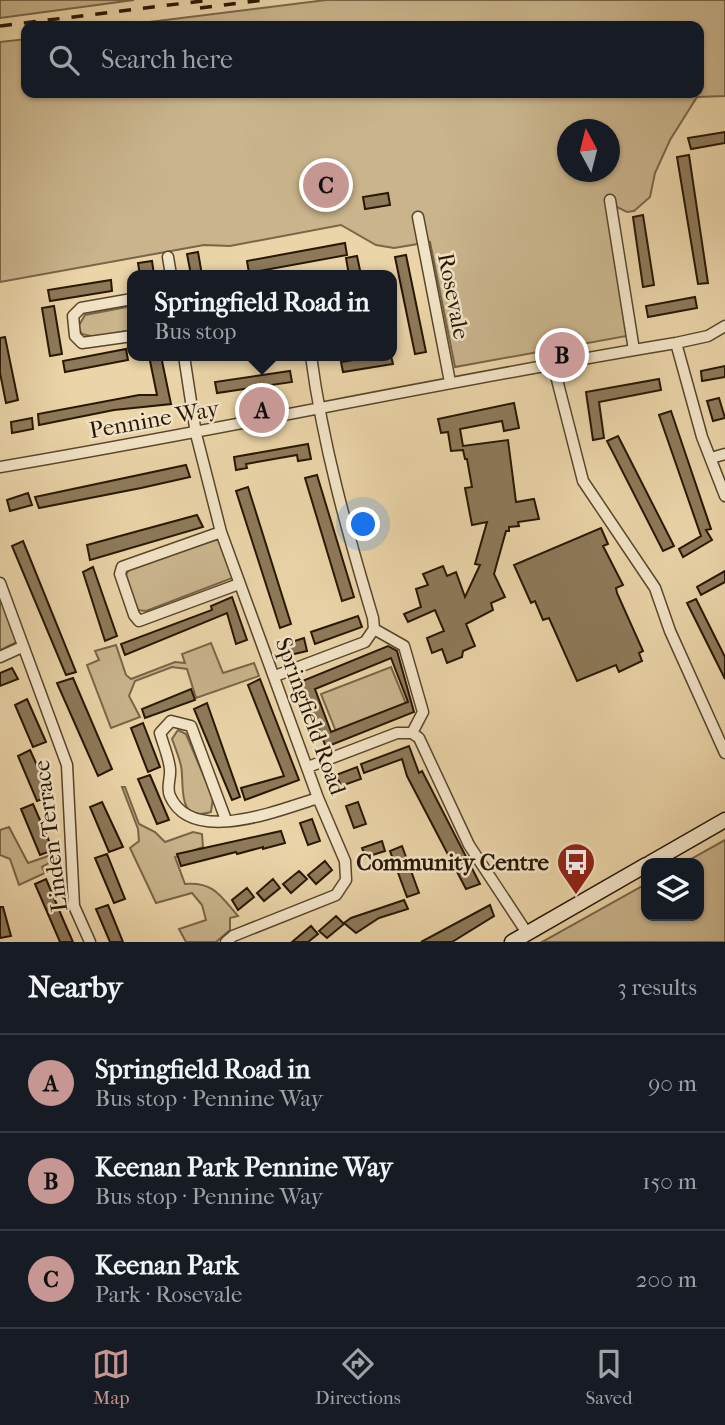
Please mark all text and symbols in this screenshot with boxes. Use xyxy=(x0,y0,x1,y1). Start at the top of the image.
search box xyxy=(21,21,704,98)
icon: search xyxy=(45,41,83,79)
text: Search here xyxy=(101,44,233,75)
north arrow xyxy=(557,119,620,182)
pin: C xyxy=(303,159,349,211)
street label: Rosevale xyxy=(432,251,475,341)
popup xyxy=(127,270,397,361)
text: Springfield Road in xyxy=(154,287,370,318)
text: Bus stop xyxy=(154,318,237,345)
pin: B xyxy=(539,329,585,381)
pin: A xyxy=(239,384,285,436)
street label: Pennine Way xyxy=(87,395,222,444)
your location xyxy=(346,507,380,541)
street label: Springfield Road xyxy=(270,634,352,799)
street label: Linden Terrace xyxy=(28,758,73,913)
bus stop icon: Community Centre xyxy=(555,841,597,896)
place label: Community Centre xyxy=(356,849,550,876)
map controls xyxy=(641,858,704,921)
button: layers xyxy=(641,858,704,921)
text: Nearby xyxy=(28,970,123,1005)
text: 3 results xyxy=(617,974,697,1001)
text: Springfield Road in xyxy=(95,1054,310,1085)
text: A xyxy=(44,1070,58,1097)
text: 90 m xyxy=(648,1070,697,1097)
text: Bus stop · Pennine Way xyxy=(95,1085,323,1112)
text: Keenan Park Pennine Way xyxy=(95,1152,393,1183)
text: B xyxy=(44,1168,58,1195)
text: 150 m xyxy=(642,1168,697,1195)
text: Bus stop · Pennine Way xyxy=(95,1183,323,1210)
text: Keenan Park xyxy=(95,1250,239,1281)
text: C xyxy=(43,1266,59,1293)
text: 200 m xyxy=(636,1266,697,1293)
text: Park · Rosevale xyxy=(95,1281,242,1308)
tab: Map xyxy=(92,1345,130,1409)
tab: Directions xyxy=(315,1345,401,1409)
tab: Saved xyxy=(585,1345,633,1409)

